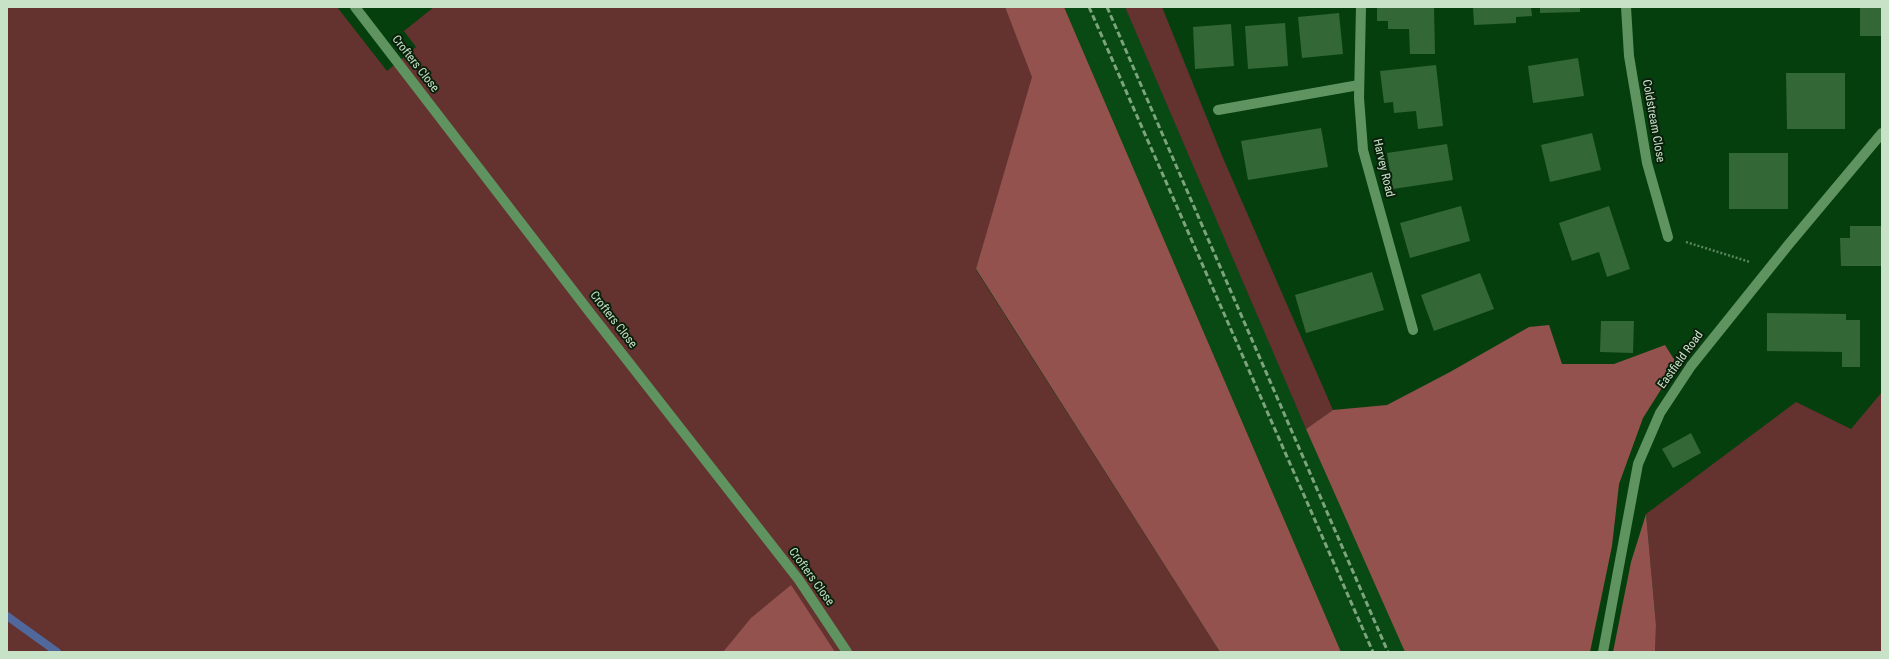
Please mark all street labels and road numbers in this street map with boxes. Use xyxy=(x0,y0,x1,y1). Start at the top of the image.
street label: Crofters Close xyxy=(388,33,442,95)
street label: Coldstream Close xyxy=(1639,78,1667,164)
street label: Harvey Road xyxy=(1369,137,1397,199)
street label: Crofters Close xyxy=(586,289,640,351)
street label: Eastfield Road xyxy=(1655,328,1707,392)
street label: Crofters Close xyxy=(785,545,837,609)

